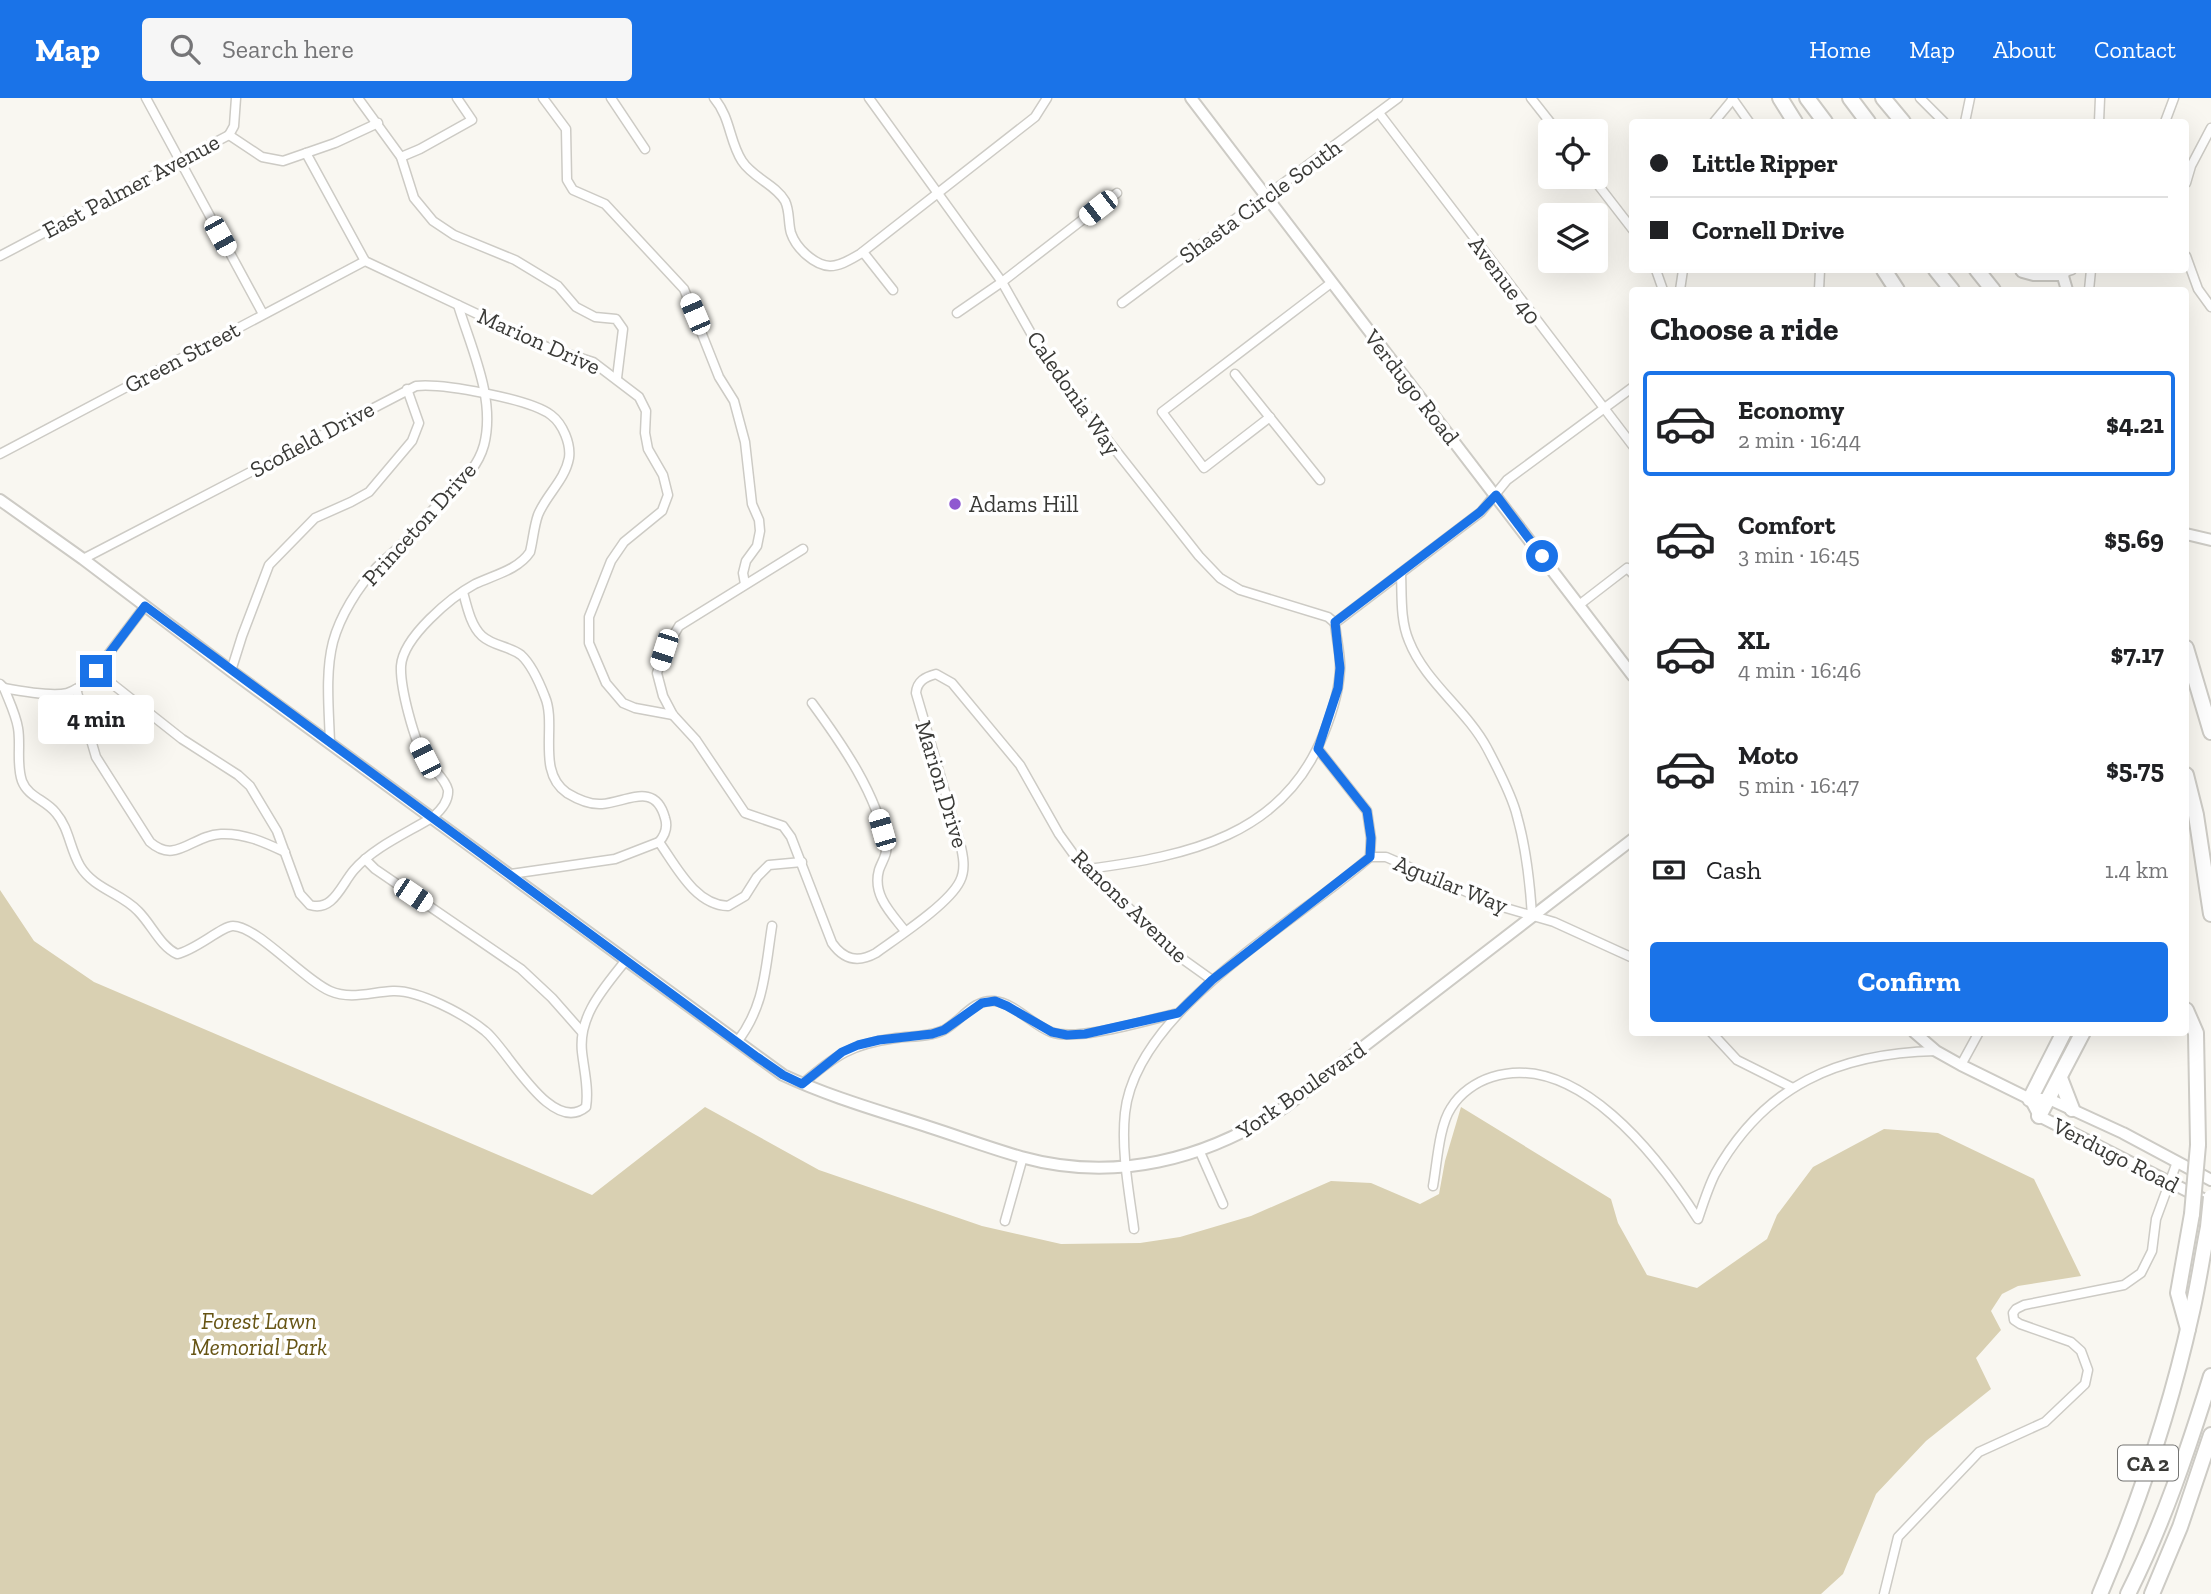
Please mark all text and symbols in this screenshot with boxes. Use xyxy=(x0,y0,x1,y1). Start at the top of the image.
search box xyxy=(142,18,632,81)
text: Map xyxy=(35,30,100,69)
icon: search xyxy=(166,30,204,68)
text: Search here xyxy=(222,33,354,65)
text: Home xyxy=(1809,35,1871,64)
text: Map xyxy=(1909,35,1955,64)
text: About xyxy=(1993,35,2056,64)
text: Contact xyxy=(2094,35,2176,64)
map controls xyxy=(1538,119,1608,273)
button: locate xyxy=(1538,119,1608,189)
street label: East Palmer Avenue xyxy=(38,128,224,244)
street label: Shasta Circle South xyxy=(1174,133,1347,269)
text: Little Ripper xyxy=(1692,147,1838,179)
car xyxy=(1075,187,1122,229)
button: layers xyxy=(1538,203,1608,273)
car xyxy=(201,213,240,259)
text: Cornell Drive xyxy=(1692,214,1844,246)
street label: Avenue 40 xyxy=(1463,230,1547,330)
car xyxy=(678,291,713,337)
street label: Marion Drive xyxy=(473,301,605,381)
text: Choose a ride xyxy=(1650,310,1838,348)
street label: Green Street xyxy=(120,315,245,399)
street label: Verdugo Road xyxy=(1358,323,1466,450)
street label: Caledonia Way xyxy=(1021,325,1127,461)
icon: car xyxy=(1654,392,1717,455)
text: Economy xyxy=(1738,394,1844,426)
street label: Scofield Drive xyxy=(245,395,379,483)
text: $4.21 xyxy=(2106,408,2164,440)
text: 2 min · 16:44 xyxy=(1738,426,1861,454)
street label: Princeton Drive xyxy=(356,456,482,592)
place label: Adams Hill xyxy=(969,490,1079,518)
marker: Adams Hill xyxy=(947,496,963,512)
icon: car xyxy=(1654,507,1717,570)
text: Comfort xyxy=(1738,509,1835,541)
text: $5.69 xyxy=(2104,523,2164,555)
route start xyxy=(1526,540,1558,572)
text: 3 min · 16:45 xyxy=(1738,541,1860,569)
icon: car xyxy=(1654,622,1717,685)
text: XL xyxy=(1738,624,1770,656)
car xyxy=(648,627,681,673)
text: $7.17 xyxy=(2111,638,2164,670)
route end xyxy=(80,655,112,687)
text: 4 min · 16:46 xyxy=(1738,656,1861,684)
callout: 4 min xyxy=(38,696,154,744)
text: 4 min xyxy=(67,705,125,733)
street label: Marion Drive xyxy=(909,717,975,851)
car xyxy=(407,735,444,781)
icon: car xyxy=(1654,737,1717,800)
text: Moto xyxy=(1738,739,1798,771)
text: $5.75 xyxy=(2106,753,2164,785)
text: 5 min · 16:47 xyxy=(1738,771,1859,799)
car xyxy=(867,807,898,853)
street label: Ranons Avenue xyxy=(1066,844,1194,968)
street label: Aguilar Way xyxy=(1390,848,1512,920)
icon: cash xyxy=(1650,851,1688,889)
text: Cash xyxy=(1706,854,1761,886)
text: 1.4 km xyxy=(2105,856,2168,884)
car xyxy=(390,875,437,915)
button: Confirm xyxy=(1650,942,2168,1022)
street label: York Boulevard xyxy=(1230,1035,1371,1145)
street label: Verdugo Road xyxy=(2047,1111,2184,1199)
park label: Forest Lawn Memorial Park xyxy=(191,1307,327,1361)
road number: CA 2 xyxy=(2118,1446,2178,1480)

